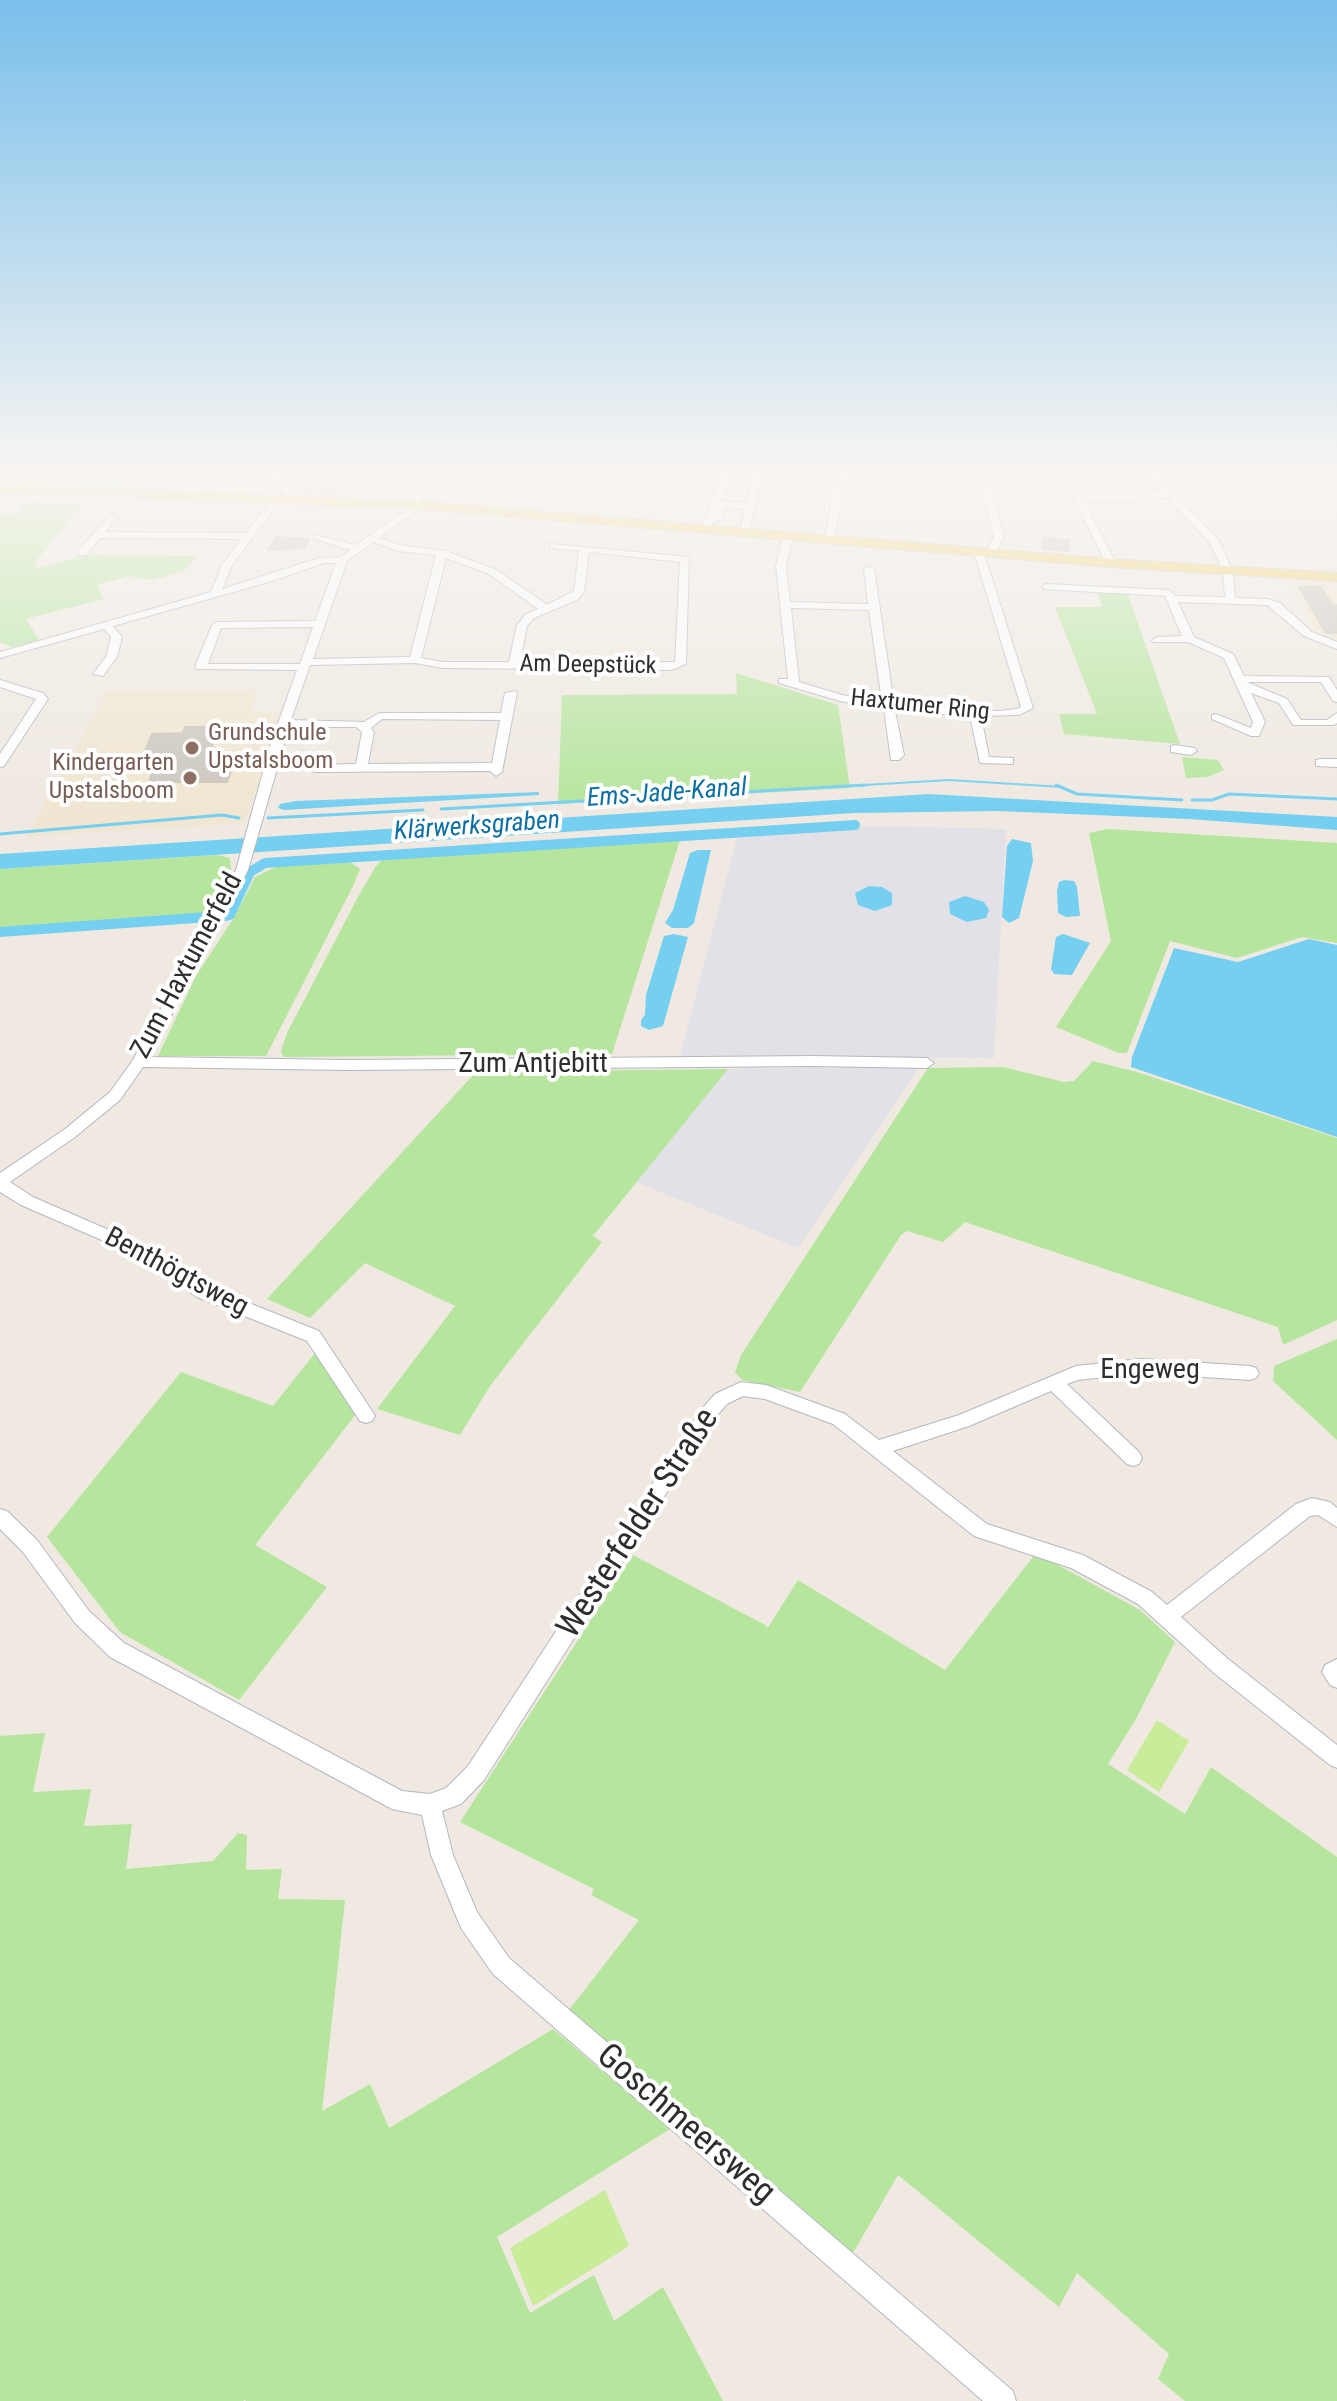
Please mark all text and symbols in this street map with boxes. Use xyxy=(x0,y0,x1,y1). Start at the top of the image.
street label: Am Deepstück xyxy=(519,650,657,682)
street label: Haxtumer Ring xyxy=(849,684,991,728)
place label: Grundschule Upstalsboom xyxy=(208,720,333,776)
marker: Grundschule Upstalsboom xyxy=(183,739,201,757)
place label: Kindergarten Upstalsboom xyxy=(49,750,174,806)
marker: Kindergarten Upstalsboom xyxy=(181,769,199,787)
water label: Ems-Jade-Kanal xyxy=(586,773,748,815)
water label: Klärwerksgraben xyxy=(393,806,561,848)
street label: Zum Haxtumerfeld xyxy=(125,868,251,1064)
street label: Zum Antjebitt xyxy=(458,1048,608,1082)
street label: Benthögtsweg xyxy=(98,1221,254,1325)
street label: Engeweg xyxy=(1100,1354,1200,1388)
street label: Westerfelder Straße xyxy=(549,1401,729,1647)
street label: Goschmeersweg xyxy=(587,2036,783,2214)

